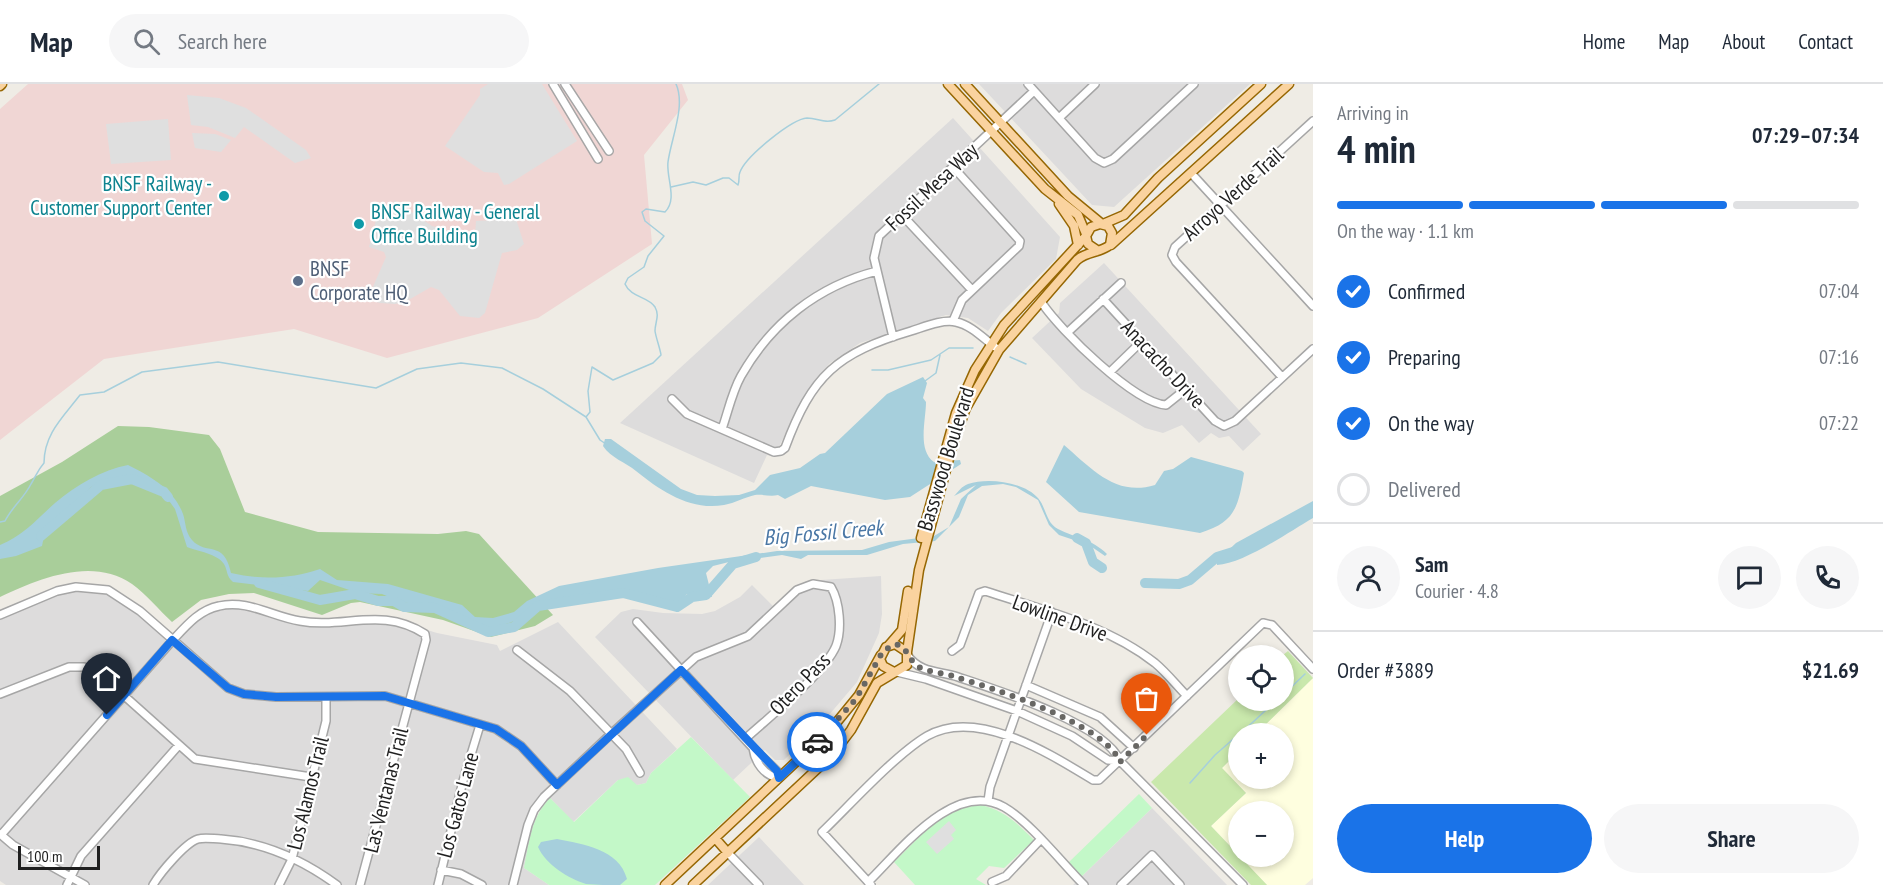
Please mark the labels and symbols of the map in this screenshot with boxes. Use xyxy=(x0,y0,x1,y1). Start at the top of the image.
street label: Fossil Mesa Way xyxy=(880,137,984,236)
street label: Arroyo Verde Trail xyxy=(1176,141,1289,246)
place label: BNSF Railway - Customer Support Center xyxy=(30,170,212,221)
marker: BNSF Railway - Customer Support Center xyxy=(217,189,231,203)
place label: BNSF Railway - General Office Building xyxy=(371,198,540,249)
marker: BNSF Railway - General Office Building xyxy=(352,217,366,231)
place label: BNSF Corporate HQ xyxy=(310,255,408,306)
marker: BNSF Corporate HQ xyxy=(291,274,305,288)
street label: Anacacho Drive xyxy=(1115,314,1211,414)
street label: Basswood Boulevard xyxy=(911,384,980,534)
water label: Big Fossil Creek xyxy=(762,513,886,551)
street label: Lowline Drive xyxy=(1009,588,1111,647)
street label: Otero Pass xyxy=(763,647,836,721)
pin xyxy=(81,653,132,715)
pin xyxy=(1121,673,1172,735)
courier xyxy=(787,712,847,772)
street label: Las Ventanas Trail xyxy=(357,724,414,855)
street label: Los Alamos Trail xyxy=(280,733,335,852)
street label: Los Gatos Lane xyxy=(430,749,485,861)
scale bar xyxy=(18,843,100,870)

